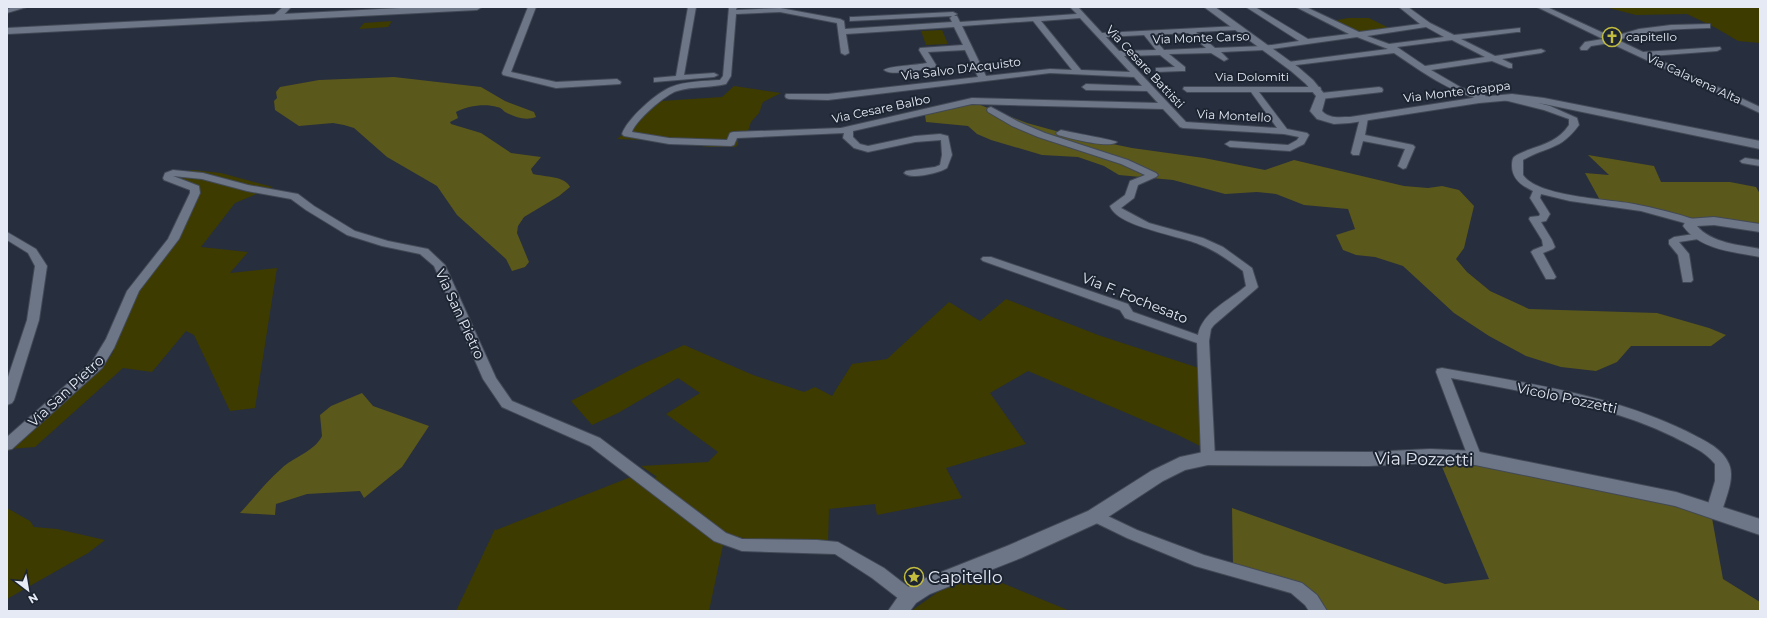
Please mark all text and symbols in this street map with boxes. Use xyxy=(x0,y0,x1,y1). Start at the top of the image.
street label: Via Cesare Battisti xyxy=(1103,22,1188,111)
church icon: capitello xyxy=(1601,26,1623,48)
street label: Via Monte Carso xyxy=(1152,28,1250,47)
place label: capitello xyxy=(1626,29,1677,44)
street label: Via Calavena Alta xyxy=(1645,50,1744,107)
street label: Via Salvo D'Acquisto xyxy=(900,54,1022,83)
street label: Via Dolomiti xyxy=(1215,69,1289,84)
street label: Via Monte Grappa xyxy=(1403,77,1511,106)
street label: Via Cesare Balbo xyxy=(830,91,931,126)
street label: Via Montello xyxy=(1196,106,1272,125)
street label: Via San Pietro xyxy=(431,266,489,362)
street label: Via F. Fochesato xyxy=(1079,268,1191,328)
street label: Via San Pietro xyxy=(24,351,108,431)
street label: Vicolo Pozzetti xyxy=(1515,379,1619,417)
street label: Via Pozzetti xyxy=(1374,448,1474,470)
place icon: Capitello xyxy=(903,566,925,588)
place label: Capitello xyxy=(928,567,1003,587)
north arrow xyxy=(8,570,48,610)
text: N xyxy=(26,590,41,607)

